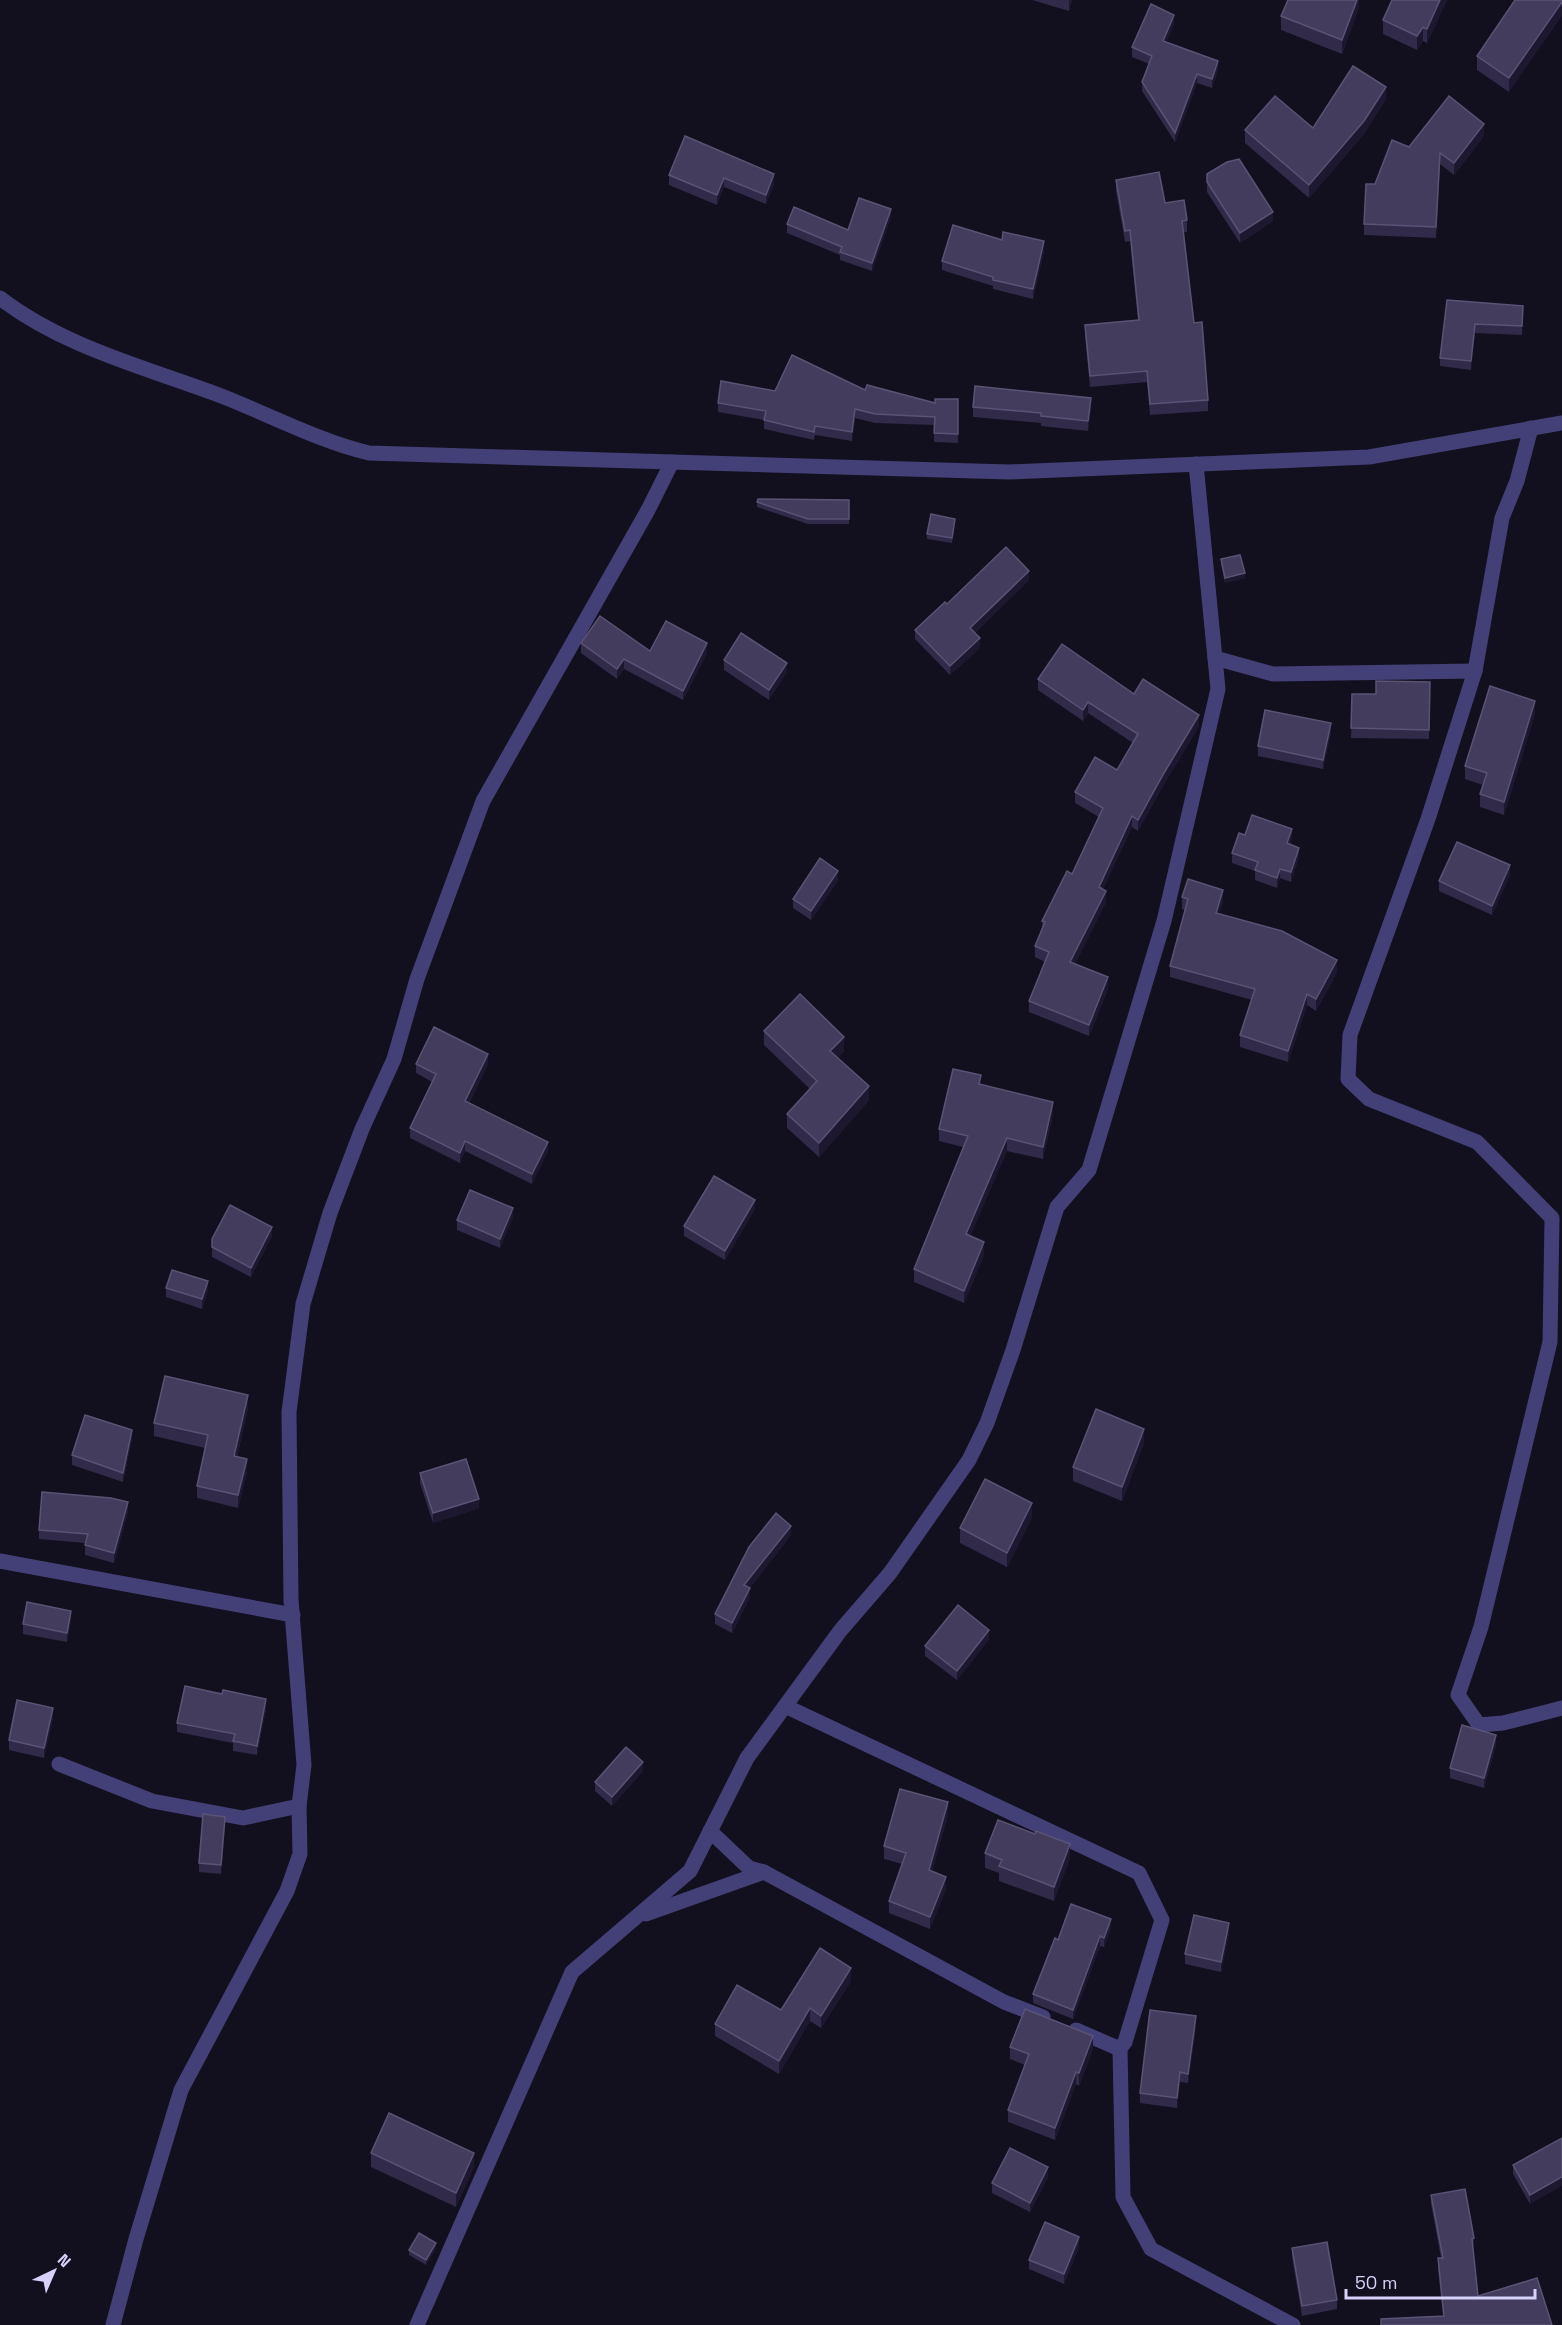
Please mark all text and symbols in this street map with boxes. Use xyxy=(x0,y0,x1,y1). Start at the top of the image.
north arrow xyxy=(24,2241,84,2301)
text: N xyxy=(53,2249,75,2272)
scale bar xyxy=(1346,2262,1535,2300)
text: 50 m xyxy=(1355,2271,1397,2294)

